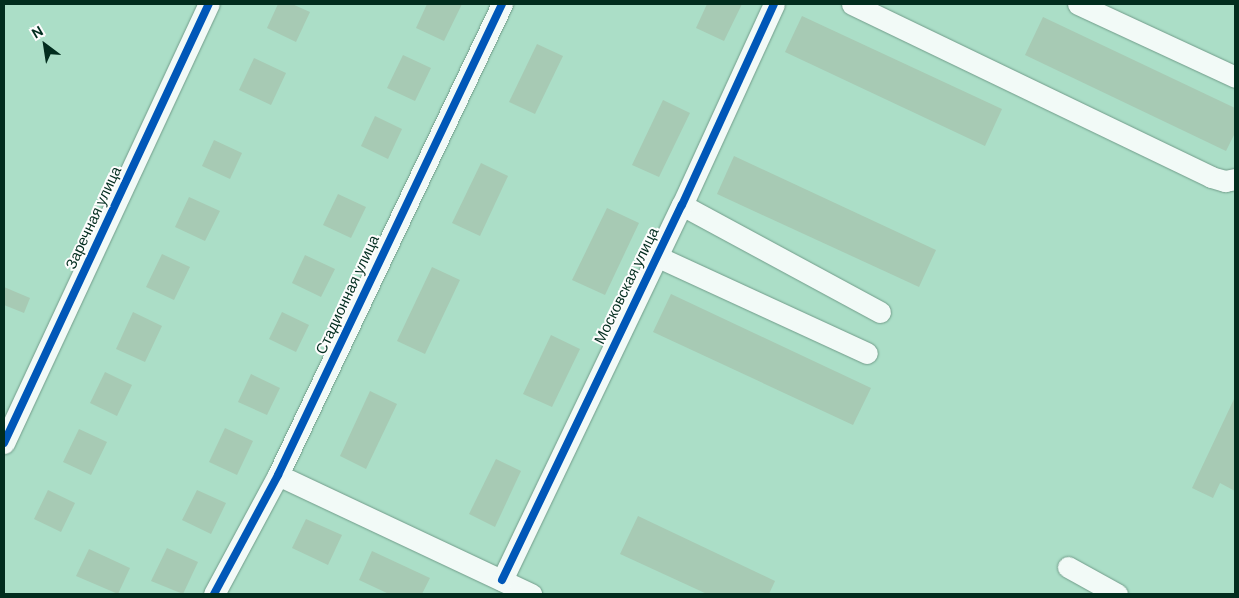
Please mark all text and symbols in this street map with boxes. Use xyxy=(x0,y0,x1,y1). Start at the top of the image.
north arrow xyxy=(20,20,70,70)
text: N xyxy=(28,22,46,42)
street label: Заречная улица xyxy=(62,164,126,272)
street label: Московская улица xyxy=(591,225,663,347)
street label: Стадионная улица xyxy=(312,232,384,358)

